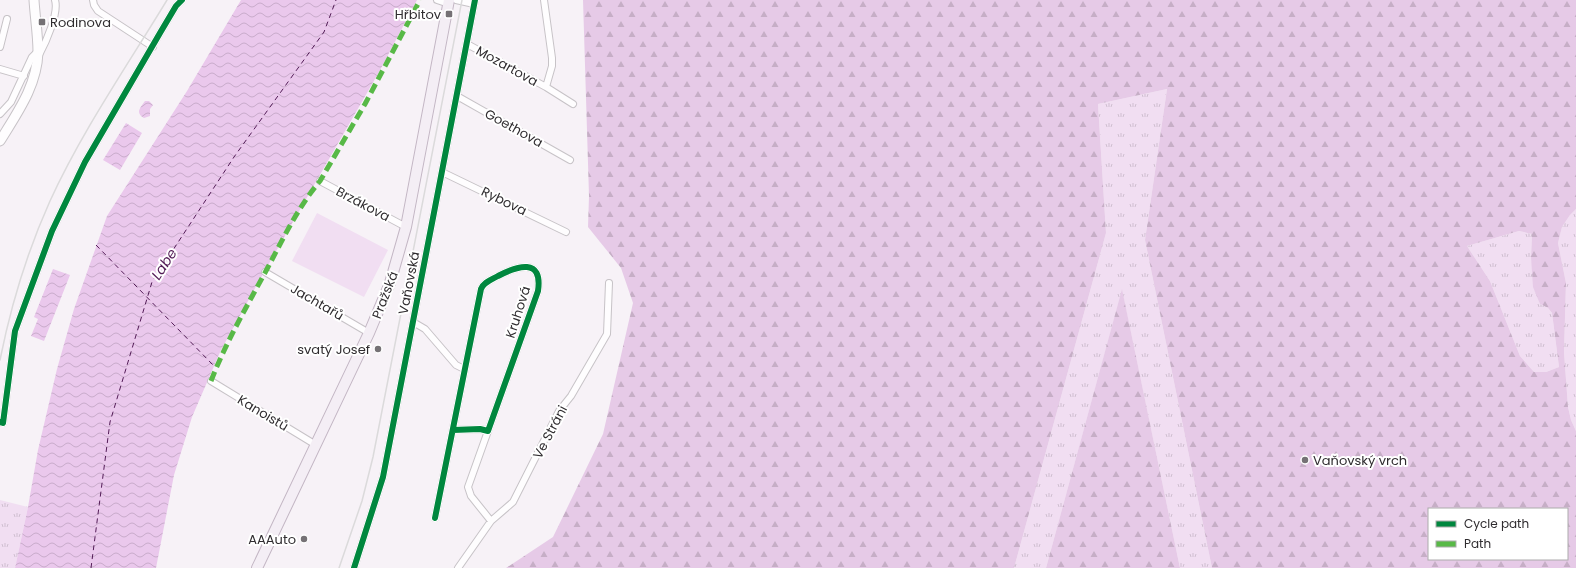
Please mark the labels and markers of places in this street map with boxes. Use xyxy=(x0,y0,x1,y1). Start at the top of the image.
place label: Hřbitov xyxy=(395,5,442,24)
marker: Hřbitov xyxy=(444,9,454,19)
place label: Rodinova xyxy=(50,13,111,32)
marker: Rodinova xyxy=(37,17,47,27)
place label: svatý Josef xyxy=(297,340,370,359)
marker: svatý Josef xyxy=(373,344,383,354)
place label: Vaňovský vrch xyxy=(1313,451,1407,470)
marker: Vaňovský vrch xyxy=(1300,455,1310,465)
place label: AAAuto xyxy=(248,530,296,549)
marker: AAAuto xyxy=(299,534,309,544)

